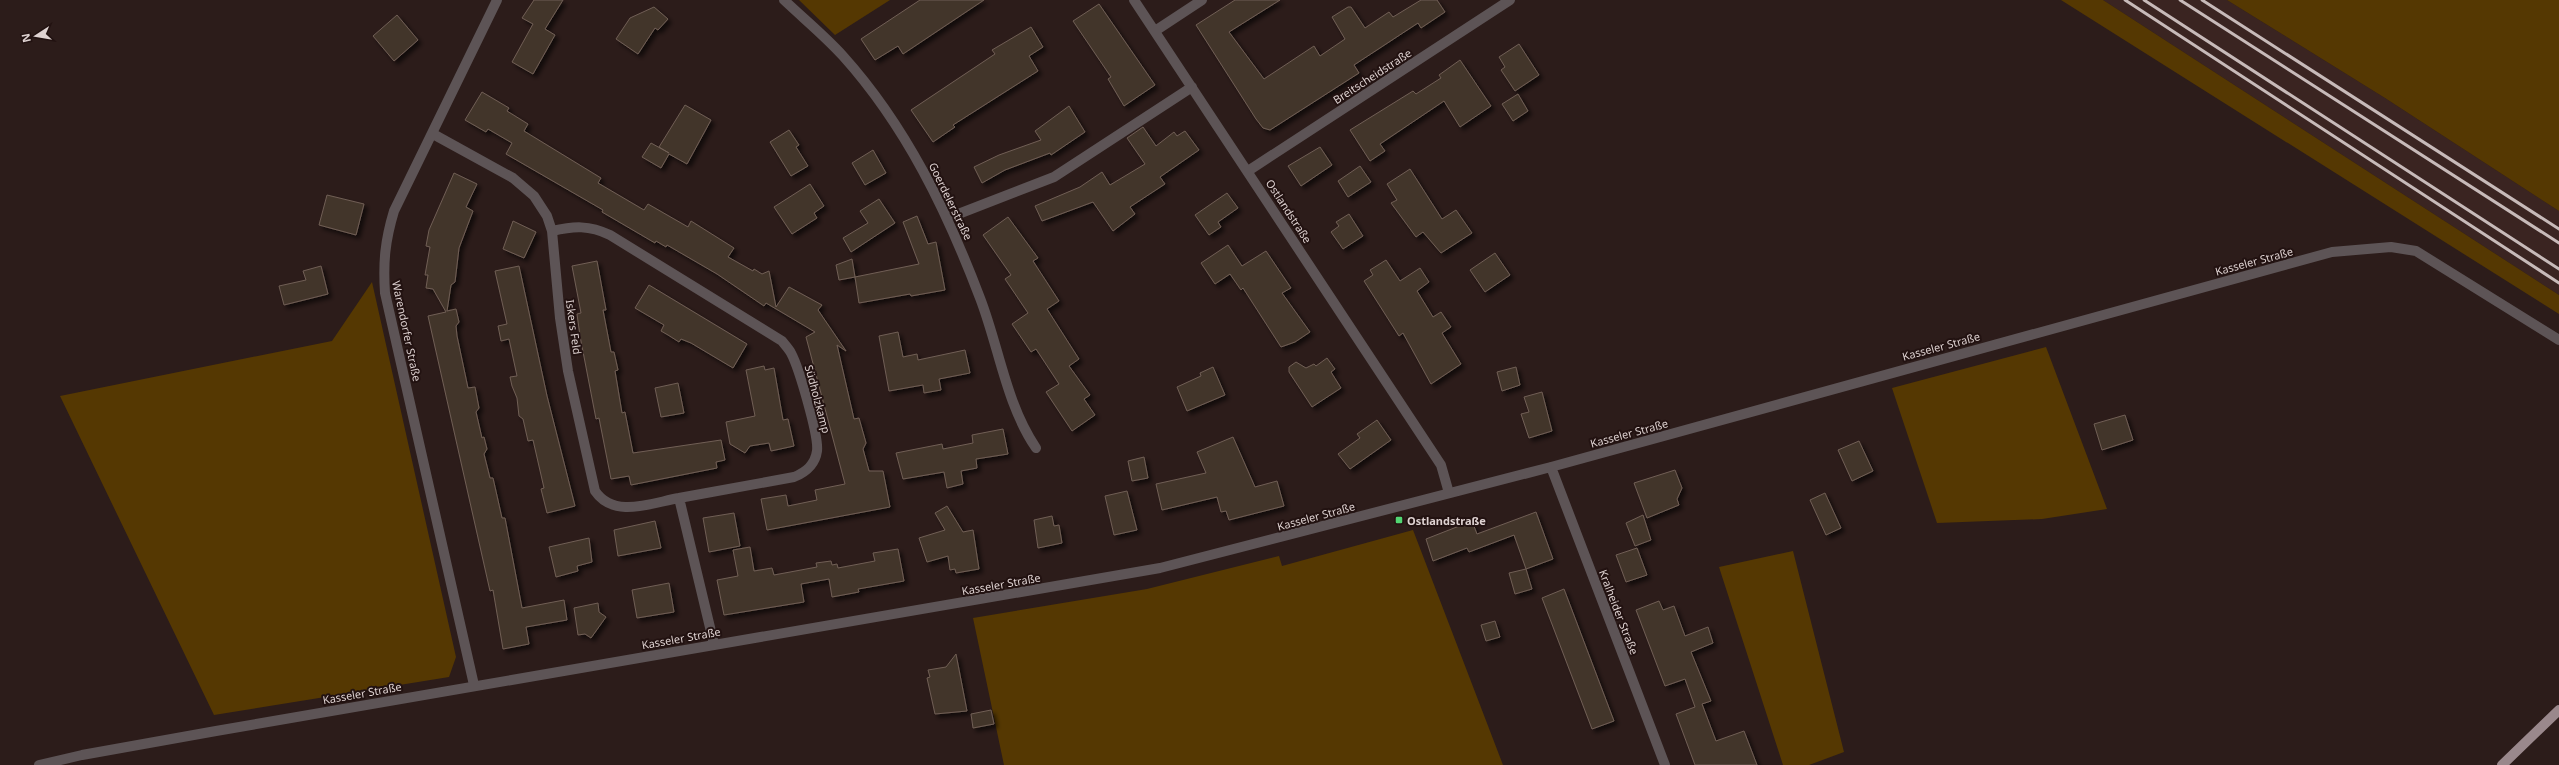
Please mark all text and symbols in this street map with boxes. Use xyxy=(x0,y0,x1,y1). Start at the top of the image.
north arrow xyxy=(16,16,56,56)
text: N xyxy=(17,32,34,44)
street label: Breitscheidstraße xyxy=(1330,45,1414,107)
street label: Goerdelerstraße xyxy=(926,160,976,242)
street label: Ostlandstraße xyxy=(1263,176,1315,246)
street label: Kasseler Straße xyxy=(2214,243,2294,279)
street label: Warendorfer Straße xyxy=(389,279,425,383)
street label: Iskers Feld xyxy=(563,299,585,355)
street label: Kasseler Straße xyxy=(1901,328,1981,364)
street label: Südholzkamp xyxy=(802,363,834,435)
street label: Kasseler Straße xyxy=(1589,415,1669,451)
street label: Kasseler Straße xyxy=(1276,498,1356,534)
place label: Ostlandstraße xyxy=(1407,513,1486,528)
marker: Ostlandstraße xyxy=(1394,515,1404,525)
street label: Kralheider Straße xyxy=(1596,567,1642,657)
street label: Kasseler Straße xyxy=(960,570,1042,598)
street label: Kasseler Straße xyxy=(640,624,722,652)
street label: Kasseler Straße xyxy=(321,679,403,707)

